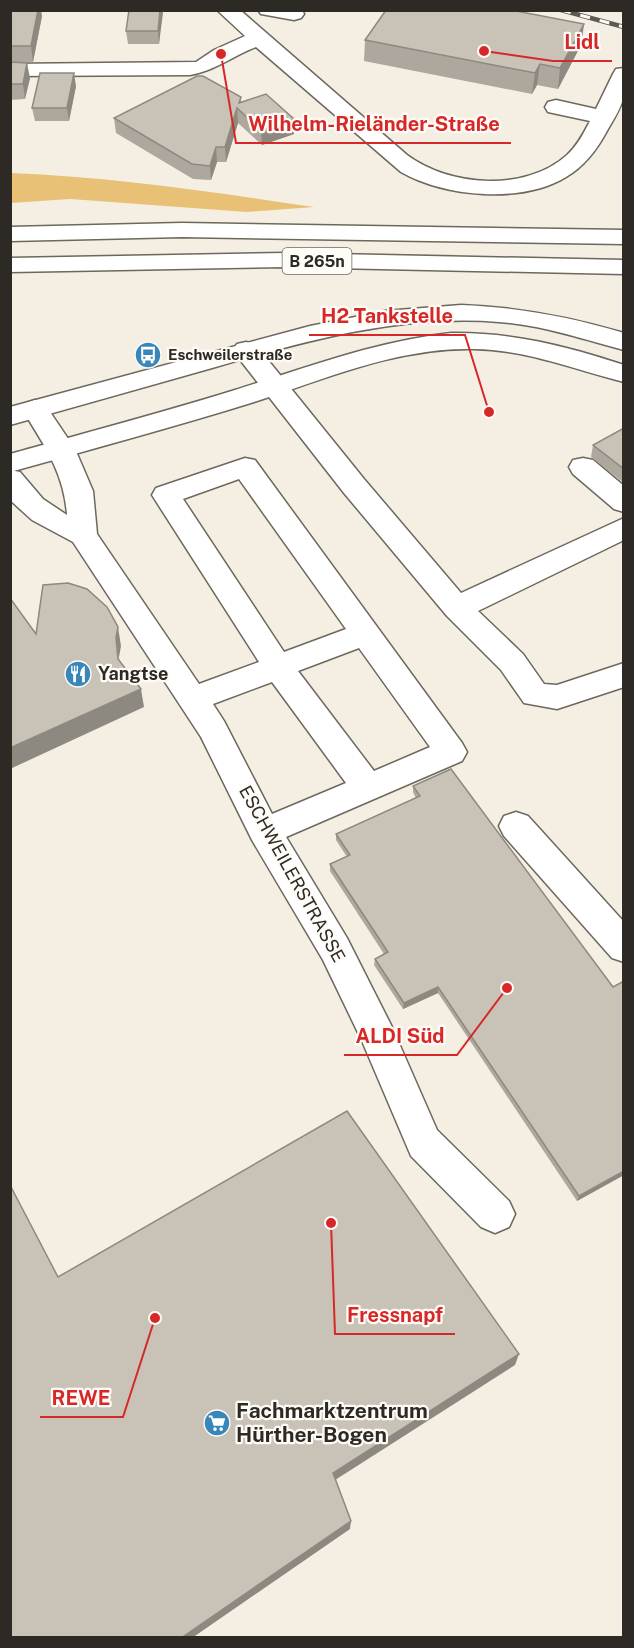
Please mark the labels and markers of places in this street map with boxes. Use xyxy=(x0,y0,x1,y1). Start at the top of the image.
callout: Lidl xyxy=(553,23,612,61)
callout: Wilhelm-Rieländer-Straße xyxy=(236,105,511,143)
callout: H2 Tankstelle xyxy=(309,297,465,335)
bus stop icon: Eschweilerstraße xyxy=(133,340,163,370)
place label: Eschweilerstraße xyxy=(168,346,292,363)
restaurant icon: Yangtse xyxy=(63,659,93,689)
place label: Yangtse xyxy=(98,663,168,684)
callout: ALDI Süd xyxy=(344,1017,457,1055)
callout: Fressnapf xyxy=(335,1296,455,1334)
callout: REWE xyxy=(40,1379,123,1417)
place label: Fachmarktzentrum Hürther-Bogen xyxy=(236,1398,428,1447)
supermarket icon: Fachmarktzentrum Hürther-Bogen xyxy=(202,1408,232,1438)

